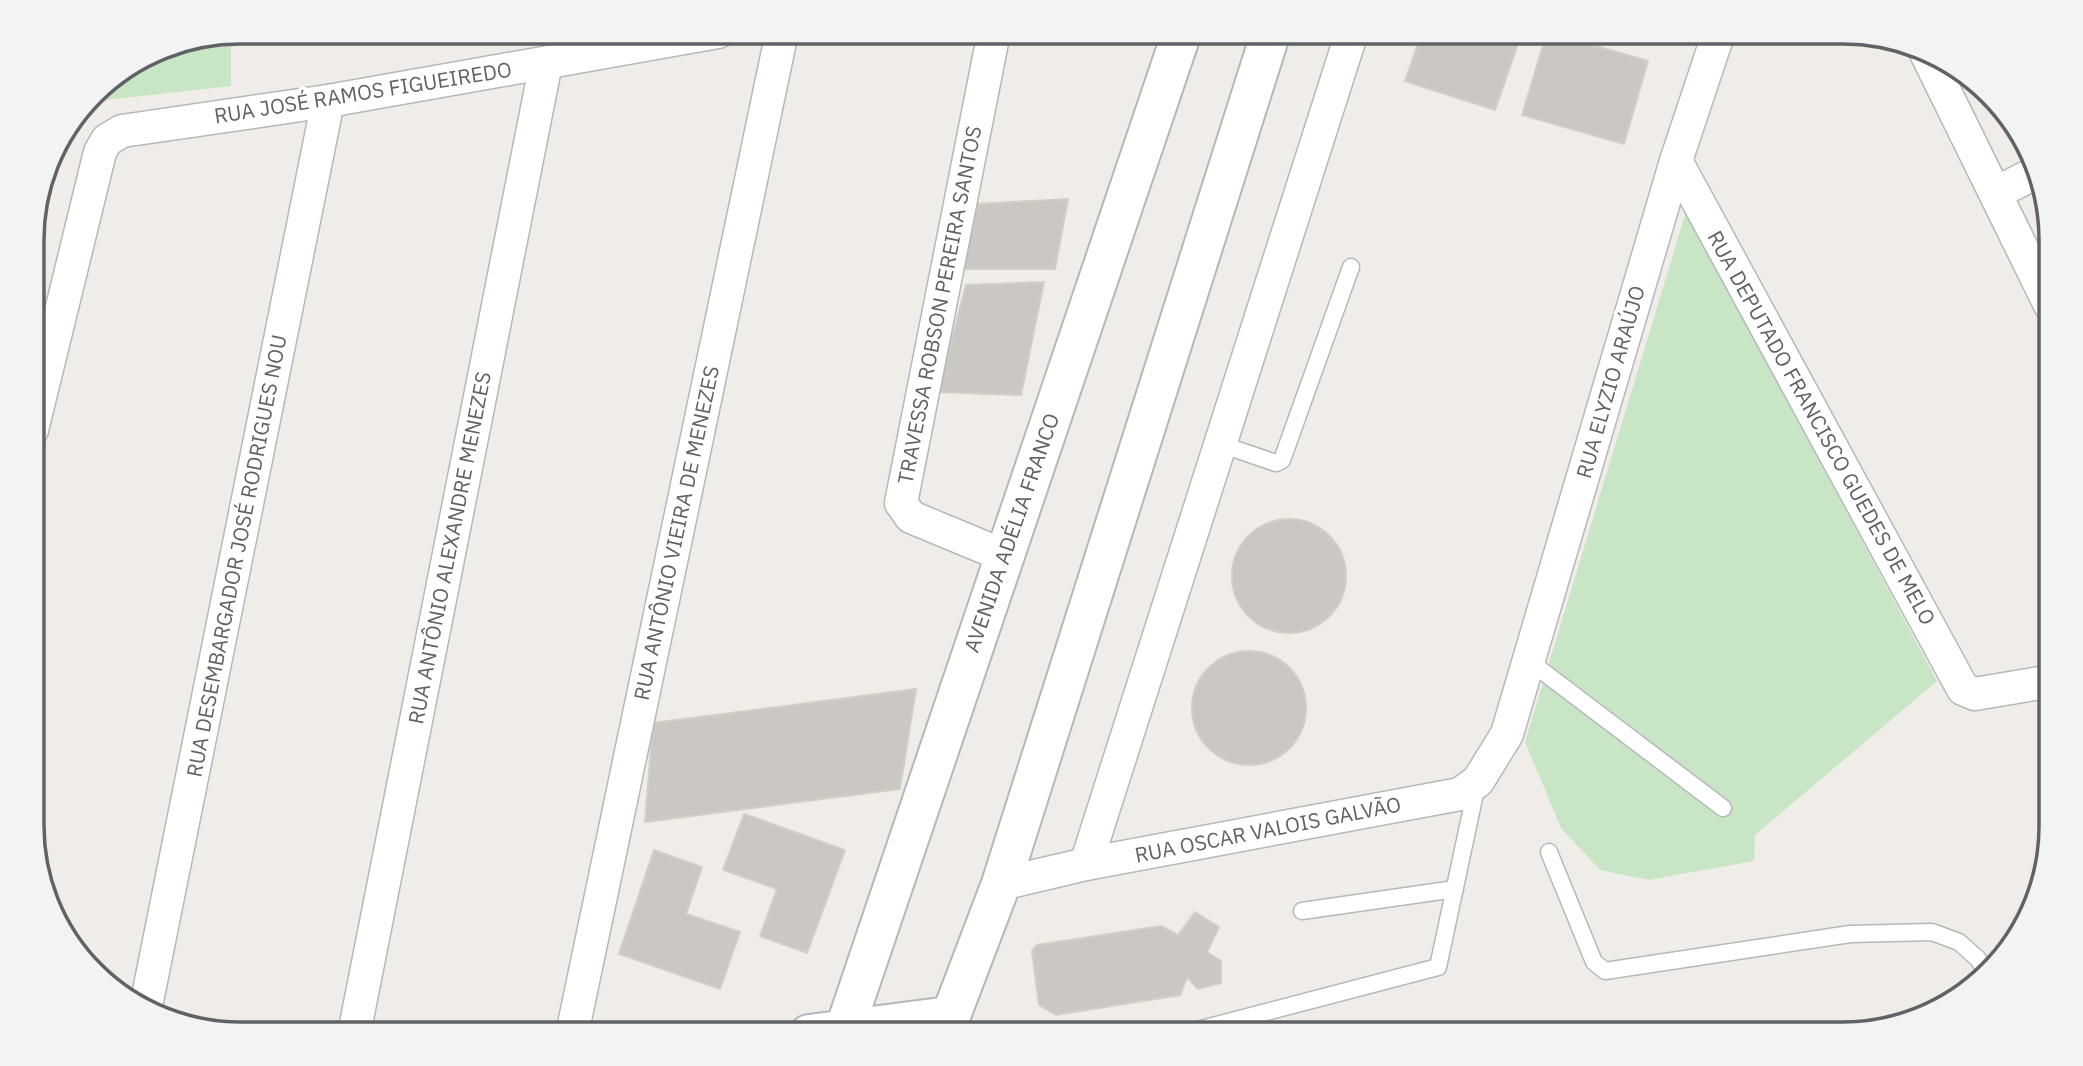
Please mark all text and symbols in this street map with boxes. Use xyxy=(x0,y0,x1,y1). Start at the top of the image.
street label: RUA JOSÉ RAMOS FIGUEIREDO xyxy=(212,55,514,129)
street label: TRAVESSA ROBSON PEREIRA SANTOS xyxy=(891,123,988,486)
street label: RUA DEPUTADO FRANCISCO GUEDES DE MELO xyxy=(1701,225,1942,630)
street label: RUA ELYZIO ARAÚJO xyxy=(1569,282,1651,481)
street label: RUA DESEMBARGADOR JOSÉ RODRIGUES NOU xyxy=(179,332,293,779)
street label: RUA ANTÔNIO VIEIRA DE MENEZES xyxy=(627,363,725,703)
street label: RUA ANTÔNIO ALEXANDRE MENEZES xyxy=(401,369,497,727)
street label: AVENIDA ADÉLIA FRANCO xyxy=(957,409,1065,656)
street label: RUA OSCAR VALOIS GALVÃO xyxy=(1132,789,1403,869)

